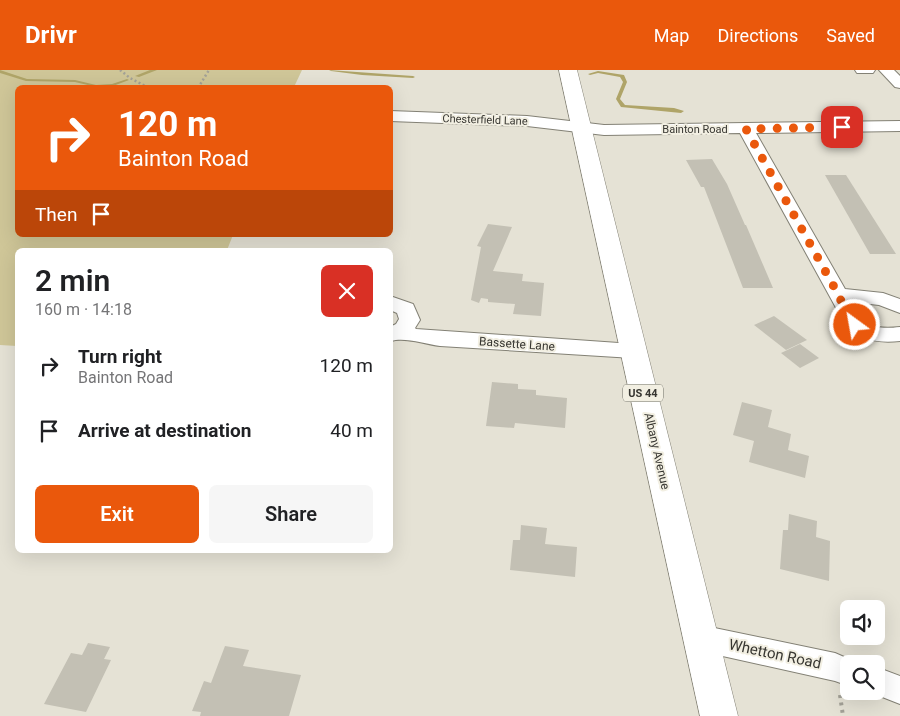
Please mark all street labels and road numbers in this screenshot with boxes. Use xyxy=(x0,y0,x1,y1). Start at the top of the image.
street label: Chesterfield Lane xyxy=(442,112,528,128)
street label: Bainton Road xyxy=(662,123,728,136)
street label: Bassette Lane xyxy=(479,334,555,354)
road number: US 44 xyxy=(623,384,663,402)
street label: Albany Avenue xyxy=(641,411,673,491)
street label: Whetton Road xyxy=(727,635,823,673)

